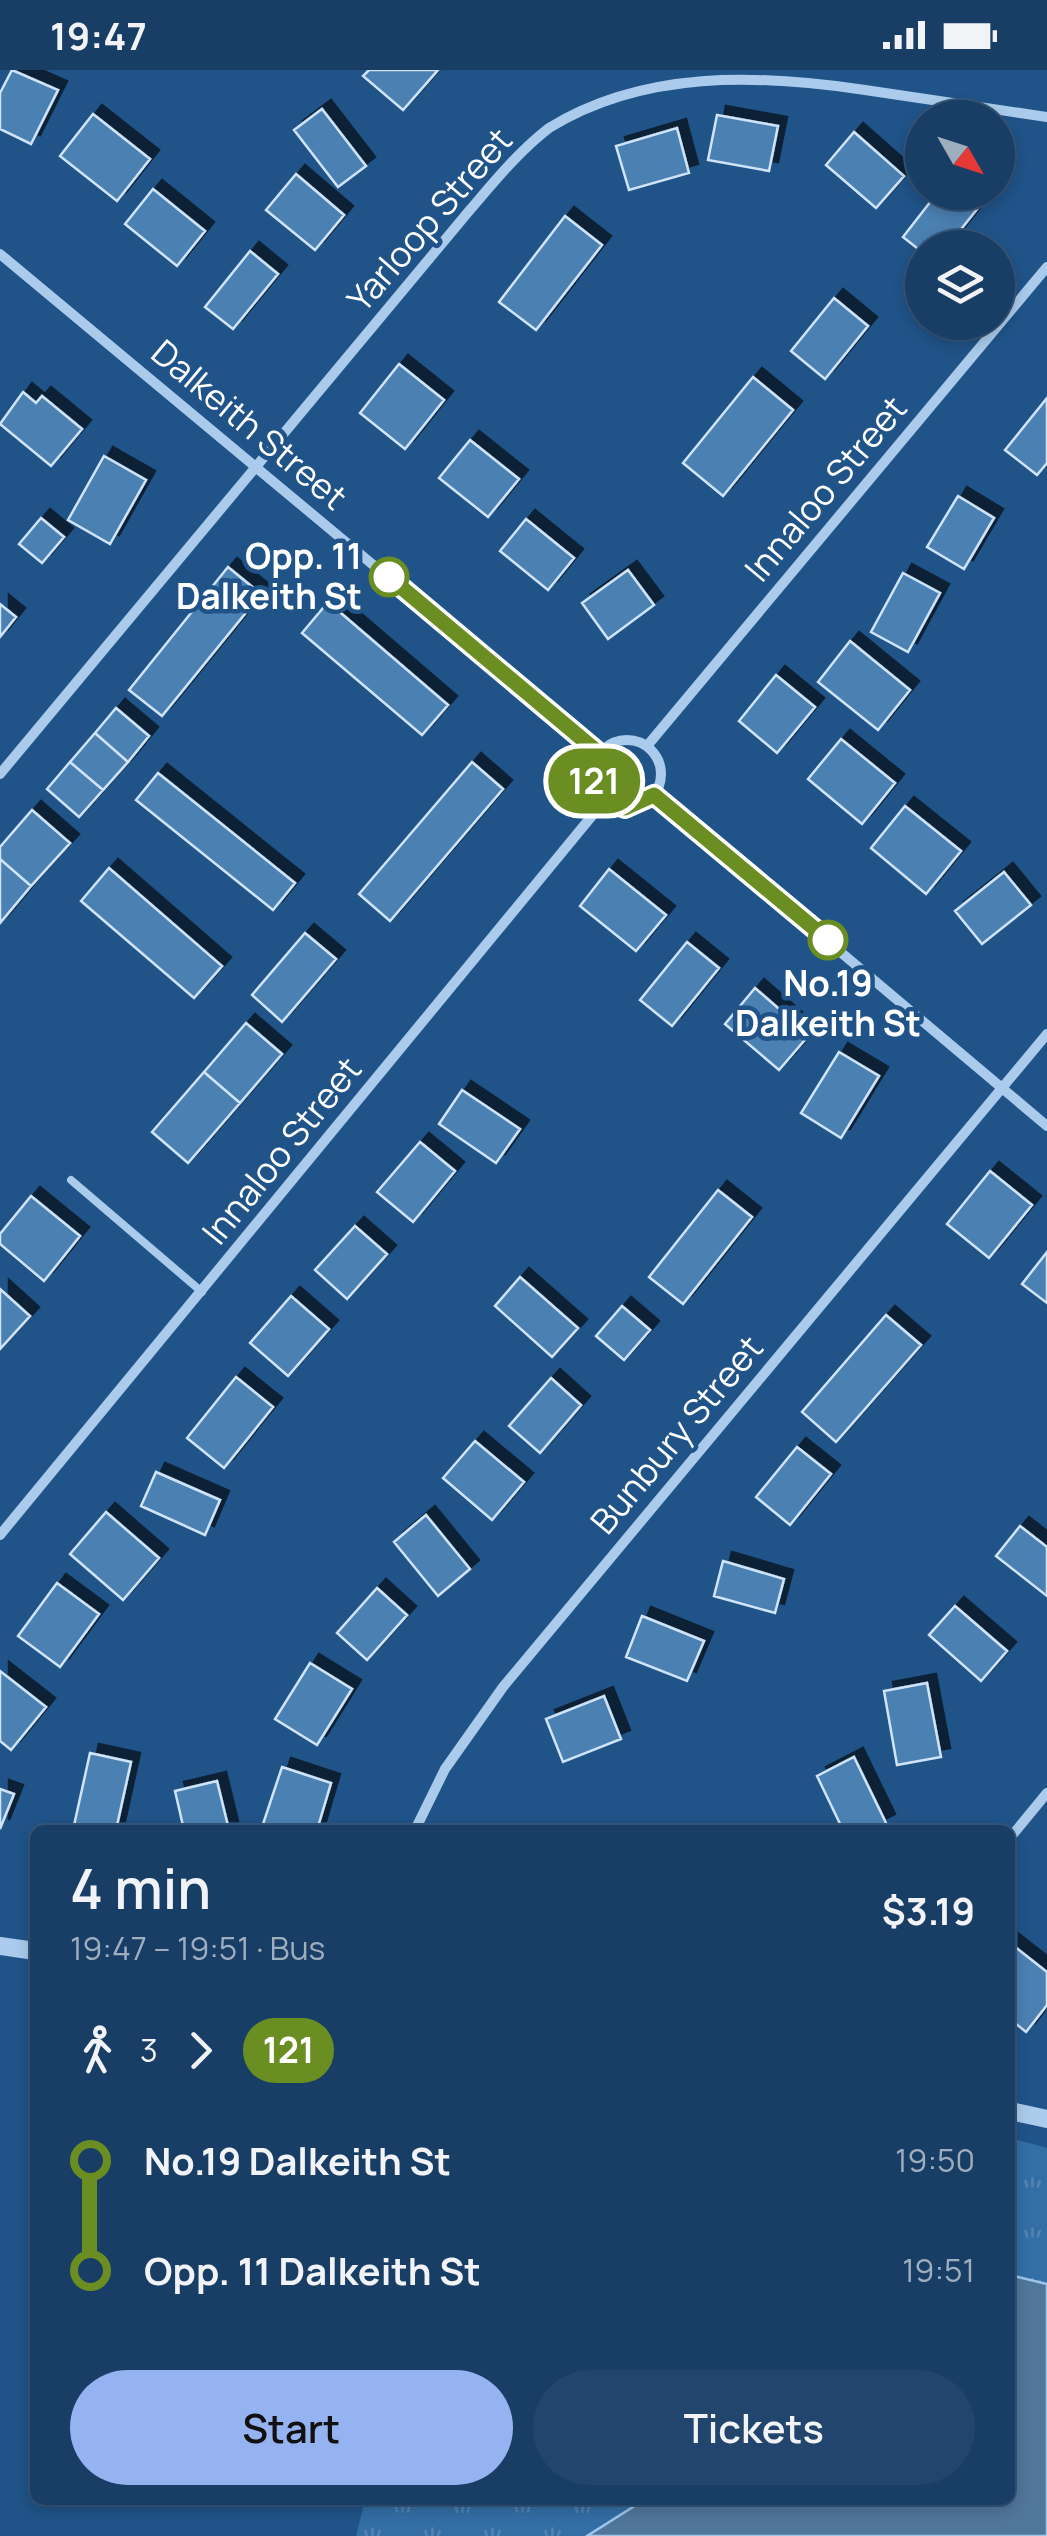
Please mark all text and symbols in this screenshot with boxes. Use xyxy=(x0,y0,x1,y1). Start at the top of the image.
text: 19:47 xyxy=(50,9,147,61)
north arrow xyxy=(905,100,1015,210)
map controls xyxy=(905,100,1015,340)
street label: Yarloop Street xyxy=(336,117,522,321)
button: layers xyxy=(905,230,1015,340)
street label: Dalkeith Street xyxy=(142,328,358,520)
street label: Innaloo Street xyxy=(733,385,917,591)
place label: Opp. 11 Dalkeith St xyxy=(176,532,362,620)
marker: Opp. 11 Dalkeith St xyxy=(370,558,408,596)
line badge: 121 xyxy=(536,748,652,814)
text: 121 xyxy=(568,757,620,805)
marker: No.19 Dalkeith St xyxy=(809,921,847,959)
place label: No.19 Dalkeith St xyxy=(735,959,921,1047)
street label: Innaloo Street xyxy=(191,1046,372,1254)
street label: Bunbury Street xyxy=(579,1325,773,1544)
text: 4 min xyxy=(70,1850,211,1926)
text: $3.19 xyxy=(882,1884,975,1936)
text: 19:47 – 19:51 · Bus xyxy=(70,1926,325,1970)
icon: walk xyxy=(70,2023,125,2078)
icon: forward xyxy=(173,2023,228,2078)
text: 121 xyxy=(263,2026,314,2074)
text: 3 xyxy=(140,2028,158,2072)
text: No.19 Dalkeith St xyxy=(144,2134,451,2186)
text: 19:50 xyxy=(895,2138,975,2182)
text: Opp. 11 Dalkeith St xyxy=(144,2244,481,2296)
text: 19:51 xyxy=(902,2248,975,2292)
button: Start xyxy=(70,2370,513,2485)
button: Tickets xyxy=(533,2370,975,2485)

